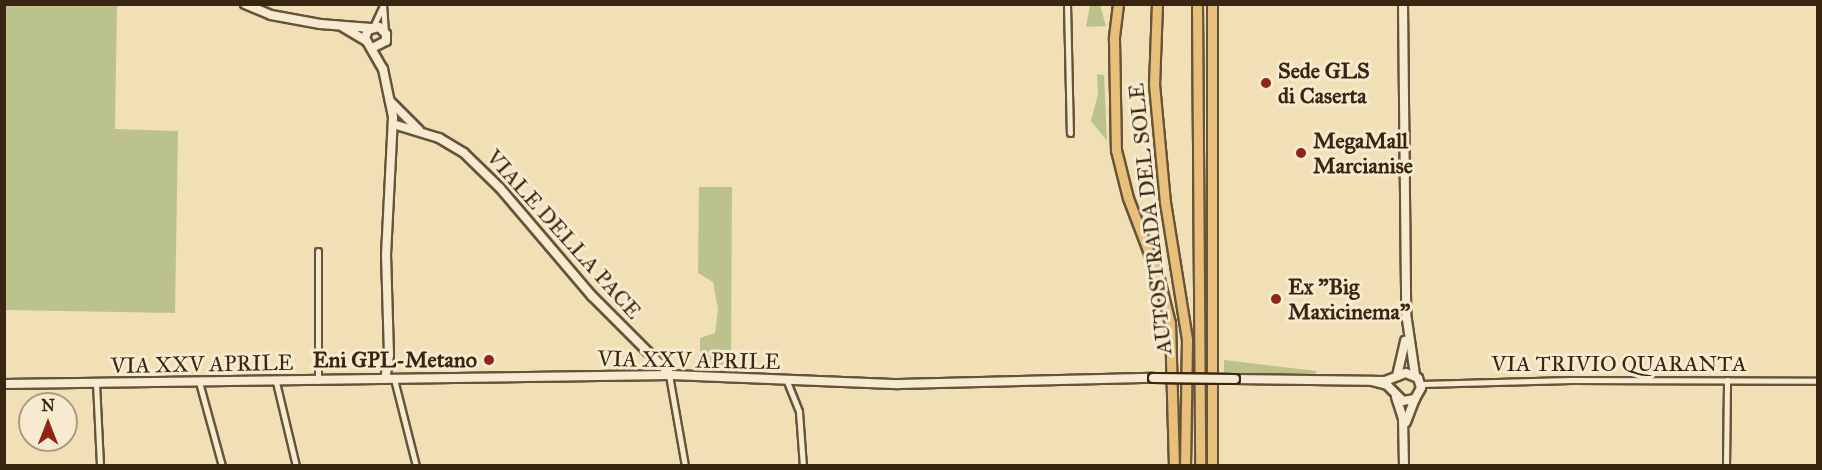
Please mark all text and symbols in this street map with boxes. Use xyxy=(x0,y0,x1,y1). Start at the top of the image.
place label: Sede GLS di Caserta xyxy=(1278,57,1370,108)
marker: Sede GLS di Caserta xyxy=(1259,76,1273,90)
street label: AUTOSTRADA DEL SOLE xyxy=(1123,82,1177,356)
place label: MegaMall Marcianise xyxy=(1313,127,1413,178)
street label: VIALE DELLA PACE xyxy=(481,144,647,324)
marker: MegaMall Marcianise xyxy=(1294,146,1308,160)
place label: Ex "Big Maxicinema" xyxy=(1288,273,1410,324)
marker: Ex "Big Maxicinema" xyxy=(1269,292,1283,306)
street label: VIA XXV APRILE xyxy=(597,345,781,375)
place label: Eni GPL-Metano xyxy=(313,347,477,373)
street label: VIA XXV APRILE xyxy=(110,349,294,379)
street label: VIA TRIVIO QUARANTA xyxy=(1491,351,1747,377)
marker: Eni GPL-Metano xyxy=(482,353,496,367)
north arrow xyxy=(18,392,78,452)
text: N xyxy=(41,396,55,415)

